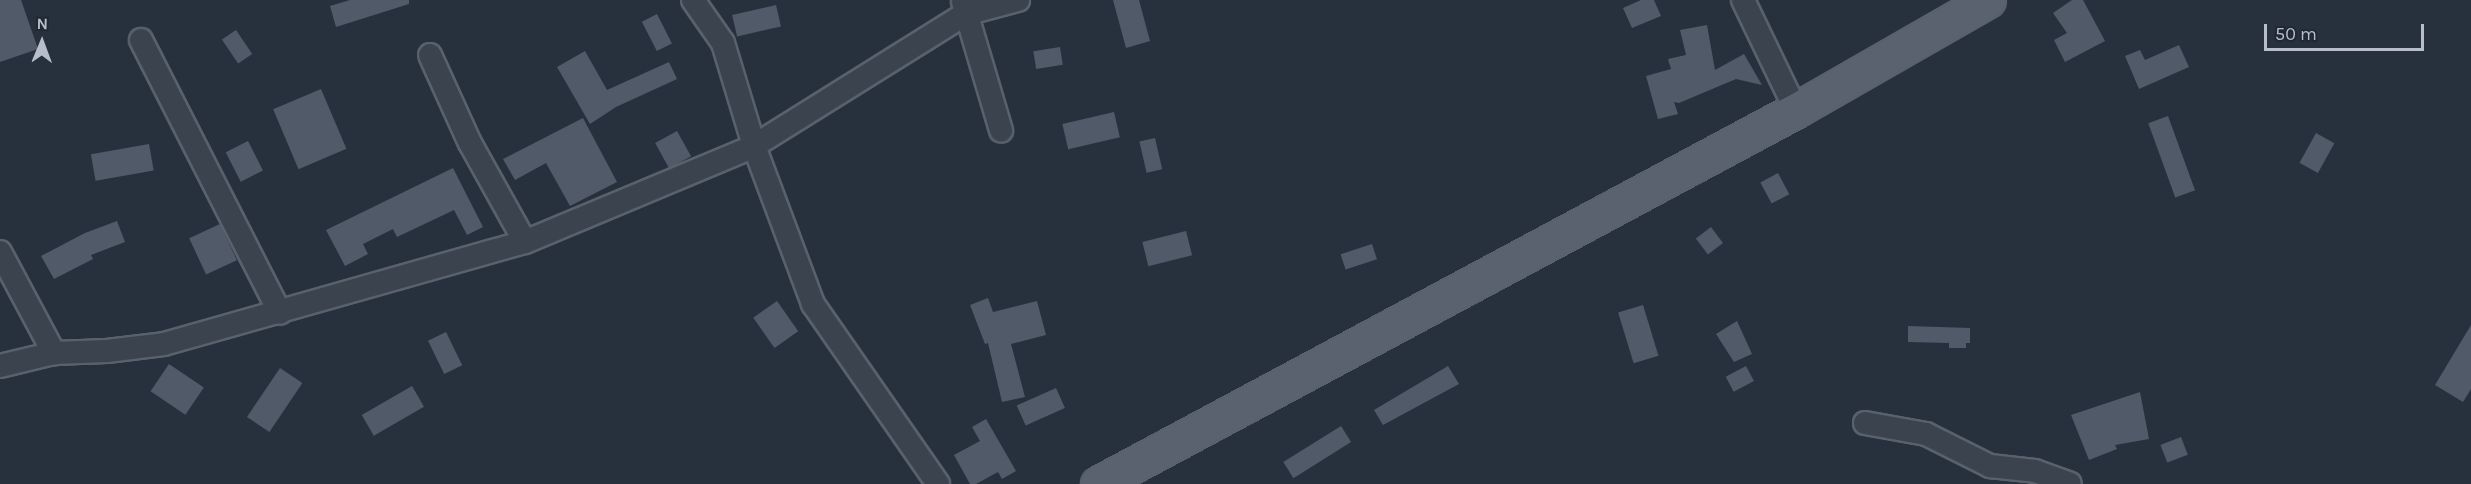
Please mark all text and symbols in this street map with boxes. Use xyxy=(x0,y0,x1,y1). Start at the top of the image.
north arrow xyxy=(12,12,72,72)
scale bar xyxy=(2267,12,2428,50)
text: N xyxy=(36,14,48,33)
text: 50 m xyxy=(2275,23,2317,45)

